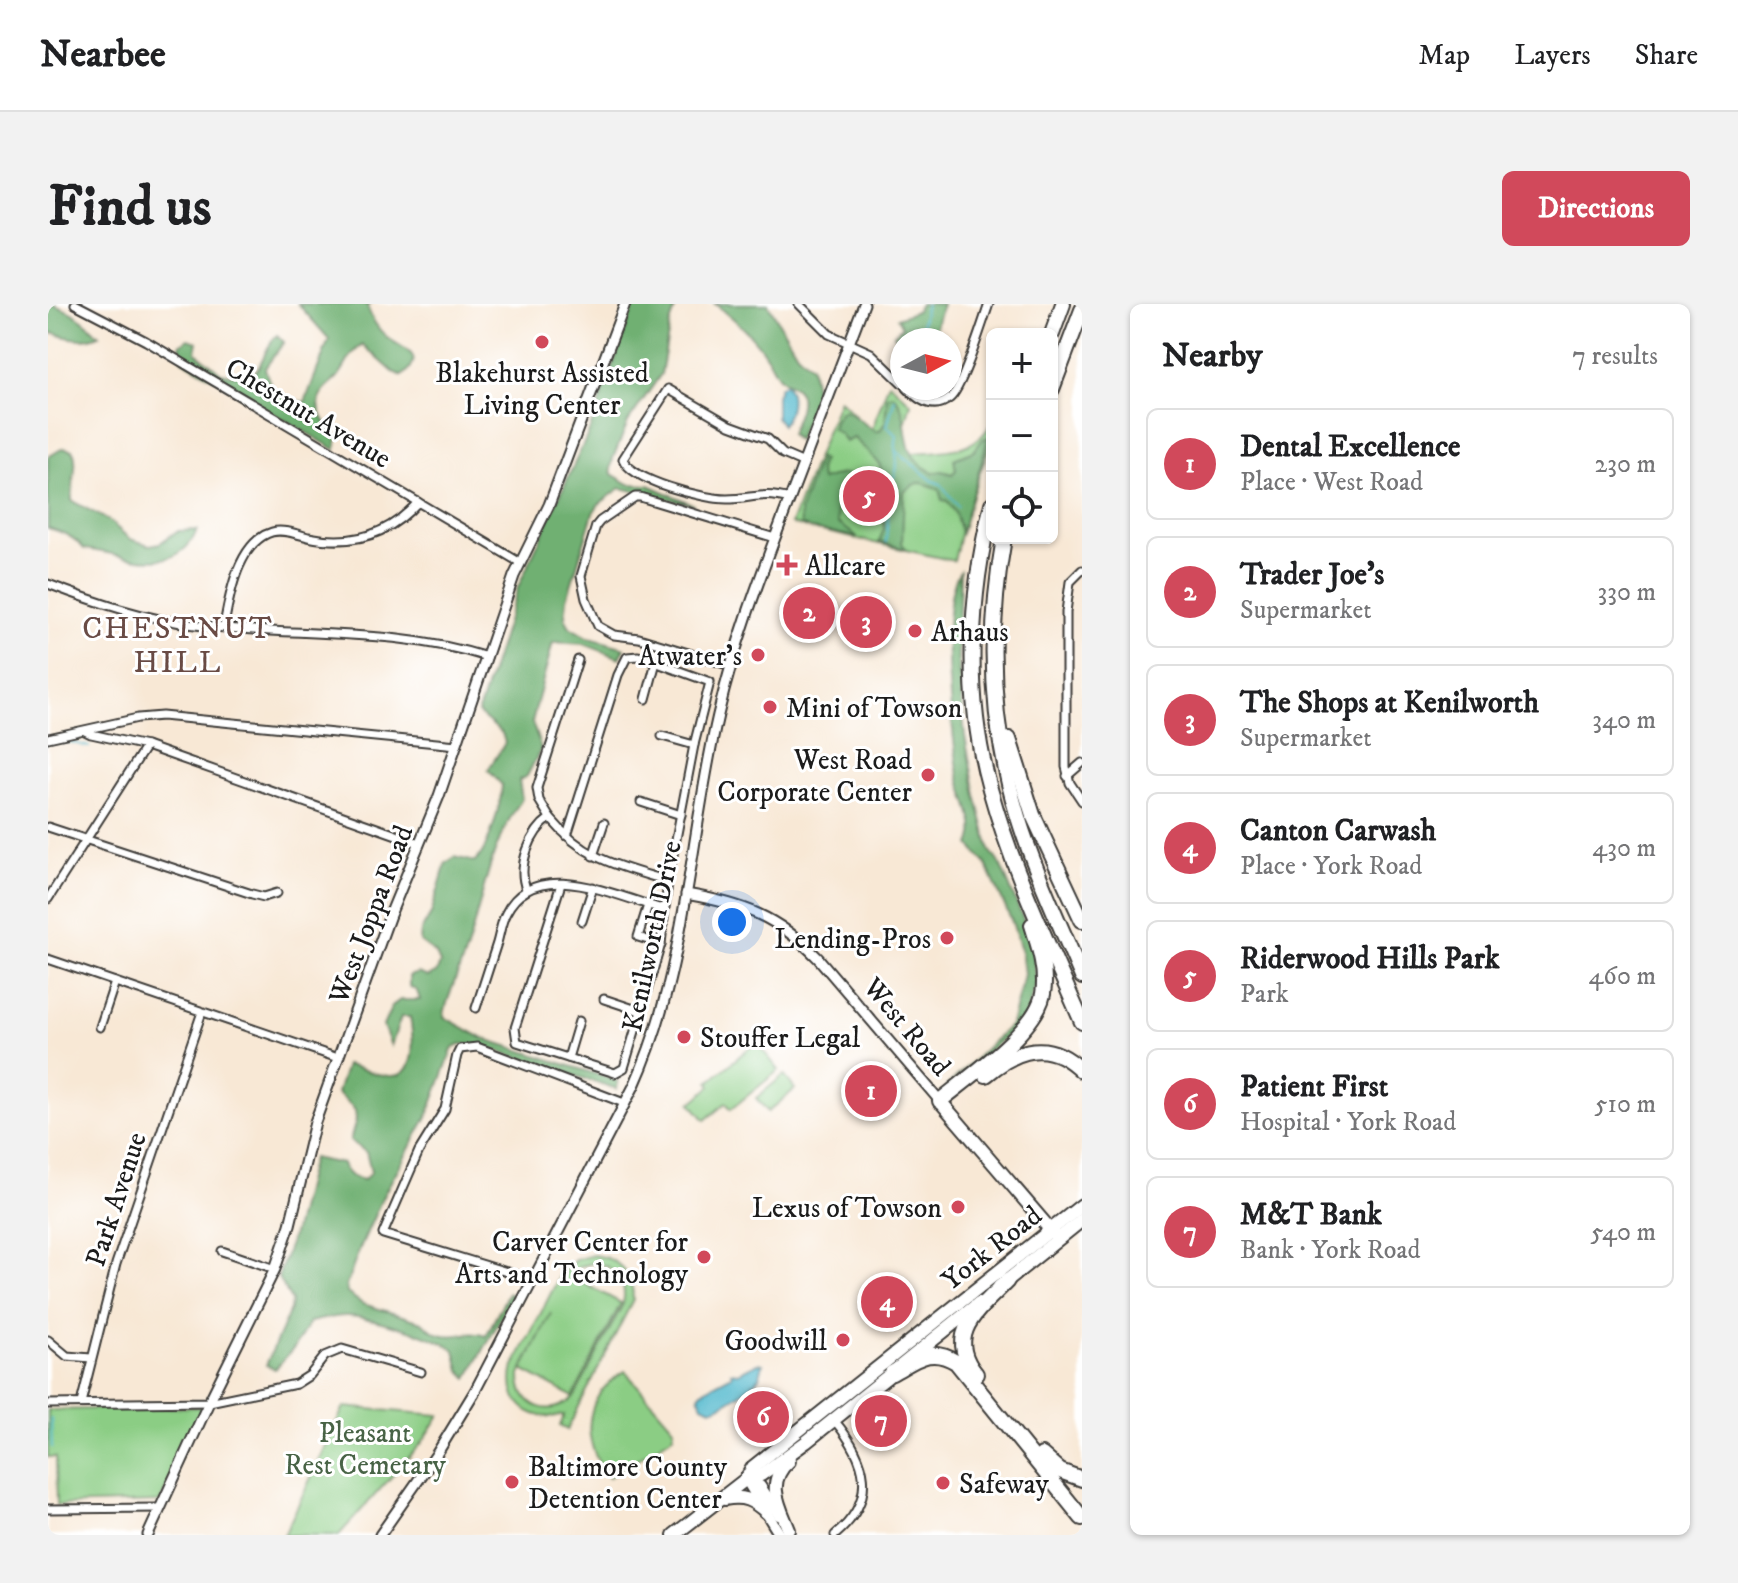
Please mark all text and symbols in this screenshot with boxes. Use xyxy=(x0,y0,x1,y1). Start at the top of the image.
text: Nearbee xyxy=(40,31,166,79)
text: Map xyxy=(1419,38,1470,73)
text: Layers xyxy=(1514,38,1591,73)
text: Share xyxy=(1635,38,1698,73)
button: Directions xyxy=(1502,171,1690,246)
text: Find us xyxy=(48,173,212,243)
north arrow xyxy=(890,328,962,400)
map controls xyxy=(986,328,1058,544)
button: + xyxy=(986,328,1058,400)
marker: Blakehurst Assisted Living Center xyxy=(533,333,551,351)
text: Nearby xyxy=(1162,335,1263,377)
text: 7 results xyxy=(1572,340,1658,373)
street label: Chestnut Avenue xyxy=(219,350,397,476)
place label: Blakehurst Assisted Living Center xyxy=(435,356,649,423)
button: − xyxy=(986,400,1058,472)
text: Dental Excellence xyxy=(1240,429,1461,466)
text: 1 xyxy=(1185,448,1195,481)
text: 230 m xyxy=(1594,448,1656,481)
pin: 5 xyxy=(843,466,895,526)
text: Place · West Road xyxy=(1240,466,1423,499)
button: locate xyxy=(986,472,1058,544)
place label: Allcare xyxy=(805,549,886,584)
marker: Allcare xyxy=(776,554,798,576)
text: Trader Joe's xyxy=(1240,557,1384,594)
text: 2 xyxy=(1184,576,1196,609)
text: 330 m xyxy=(1598,576,1656,609)
pin: 2 xyxy=(783,583,835,643)
pin: 3 xyxy=(840,592,892,652)
text: Supermarket xyxy=(1240,594,1372,627)
district label: CHESTNUT HILL xyxy=(82,611,274,682)
place label: Arhaus xyxy=(931,615,1009,650)
marker: Arhaus xyxy=(906,622,924,640)
place label: Atwater's xyxy=(638,639,742,674)
marker: Atwater's xyxy=(749,646,767,664)
text: The Shops at Kenilworth xyxy=(1240,685,1539,722)
place label: Mini of Towson xyxy=(786,691,963,726)
marker: Mini of Towson xyxy=(761,698,779,716)
text: 3 xyxy=(1185,704,1195,737)
text: 340 m xyxy=(1592,704,1656,737)
text: Supermarket xyxy=(1240,722,1372,755)
place label: West Road Corporate Center xyxy=(717,743,913,810)
marker: West Road Corporate Center xyxy=(919,766,937,784)
text: Canton Carwash xyxy=(1240,813,1436,850)
street label: West Joppa Road xyxy=(321,820,422,1010)
text: 4 xyxy=(1183,832,1197,865)
text: 430 m xyxy=(1592,832,1656,865)
street label: Kenilworth Drive xyxy=(615,837,690,1035)
text: Place · York Road xyxy=(1240,850,1422,883)
your location xyxy=(712,902,752,942)
place label: Lending-Pros xyxy=(774,922,931,957)
marker: Lending-Pros xyxy=(938,929,956,947)
text: Riderwood Hills Park xyxy=(1240,941,1500,978)
text: 5 xyxy=(1184,960,1196,993)
text: 460 m xyxy=(1588,960,1656,993)
street label: West Road xyxy=(855,970,958,1084)
text: Park xyxy=(1240,978,1289,1011)
place label: Stouffer Legal xyxy=(700,1021,861,1056)
marker: Stouffer Legal xyxy=(675,1028,693,1046)
pin: 1 xyxy=(845,1061,897,1121)
text: Patient First xyxy=(1240,1069,1388,1106)
text: 6 xyxy=(1183,1088,1197,1121)
text: 510 m xyxy=(1595,1088,1656,1121)
text: Hospital · York Road xyxy=(1240,1106,1456,1139)
street label: Park Avenue xyxy=(78,1128,155,1271)
place label: Lexus of Towson xyxy=(752,1191,942,1226)
text: M&T Bank xyxy=(1240,1197,1382,1234)
street label: York Road xyxy=(935,1198,1049,1298)
marker: Lexus of Towson xyxy=(949,1198,967,1216)
text: 7 xyxy=(1183,1216,1197,1249)
text: 540 m xyxy=(1590,1216,1656,1249)
place label: Carver Center for Arts and Technology xyxy=(455,1225,689,1292)
text: Bank · York Road xyxy=(1240,1234,1421,1267)
marker: Carver Center for Arts and Technology xyxy=(695,1248,713,1266)
pin: 4 xyxy=(861,1272,913,1332)
place label: Goodwill xyxy=(724,1324,828,1359)
marker: Goodwill xyxy=(834,1331,852,1349)
pin: 6 xyxy=(737,1387,789,1447)
pin: 7 xyxy=(855,1391,907,1451)
park label: Pleasant Rest Cemetary xyxy=(284,1416,447,1483)
place label: Baltimore County Detention Center xyxy=(528,1450,728,1517)
place label: Safeway xyxy=(959,1467,1050,1502)
marker: Baltimore County Detention Center xyxy=(503,1473,521,1491)
marker: Safeway xyxy=(934,1474,952,1492)

